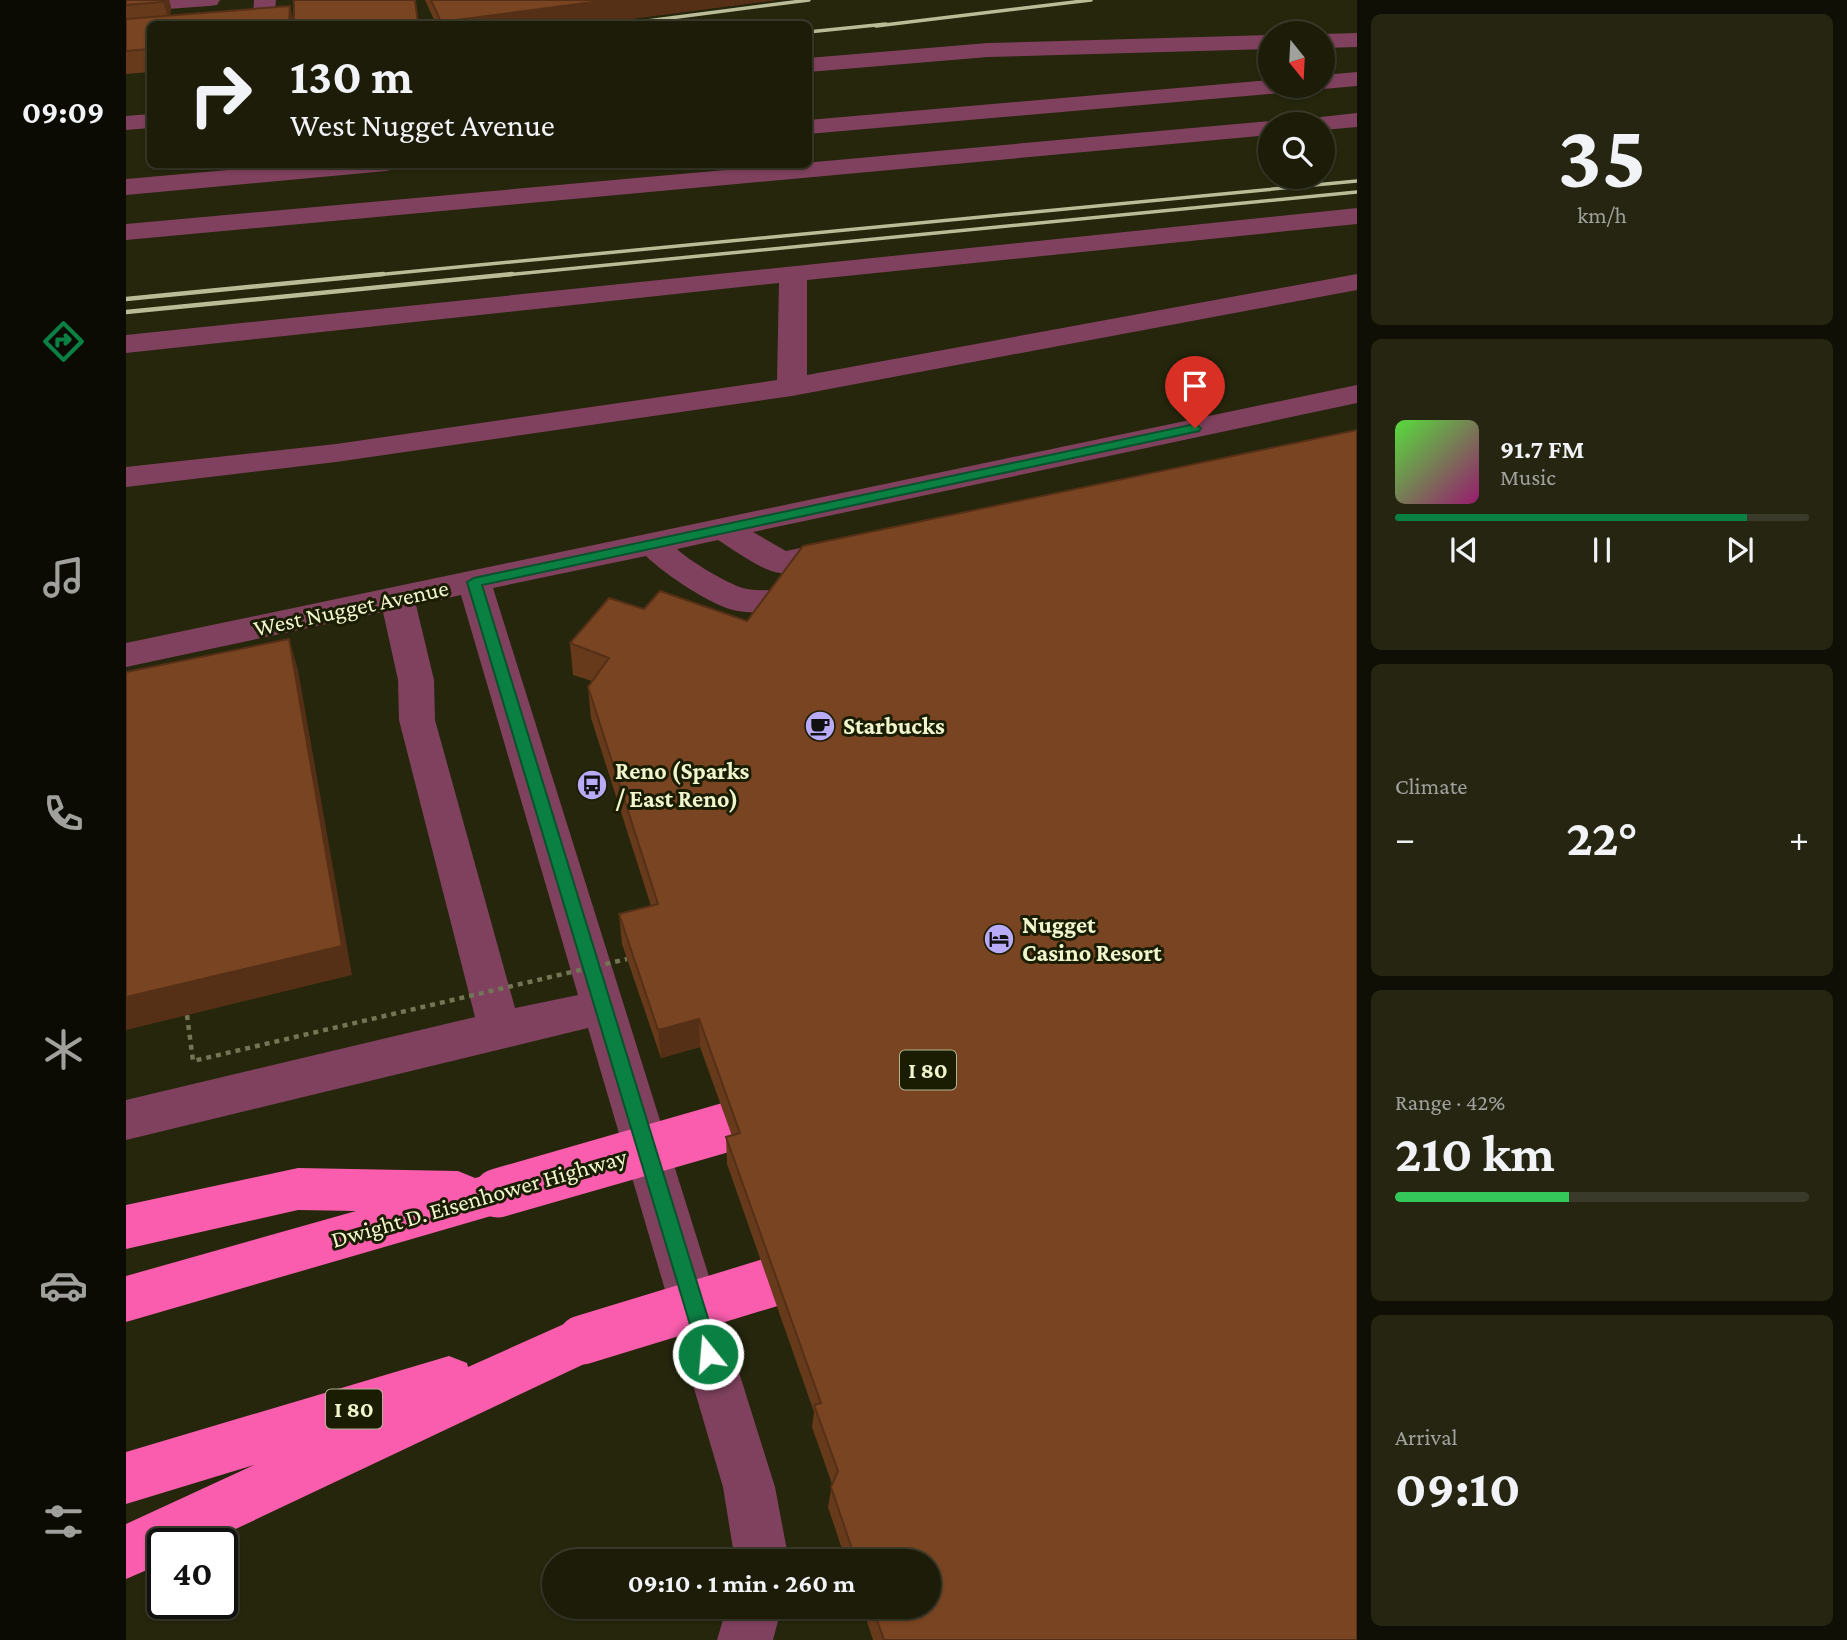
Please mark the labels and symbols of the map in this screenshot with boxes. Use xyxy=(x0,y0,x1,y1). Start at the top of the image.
north arrow xyxy=(1258,21,1335,98)
pin xyxy=(1165,356,1225,428)
street label: West Nugget Avenue xyxy=(251,574,451,641)
cafe icon: Starbucks xyxy=(803,709,837,743)
place label: Starbucks xyxy=(843,712,945,739)
place label: Reno (Sparks / East Reno) xyxy=(615,757,750,813)
bus stop icon: Reno (Sparks / East Reno) xyxy=(575,768,609,802)
place label: Nugget Casino Resort xyxy=(1022,911,1162,966)
hotel icon: Nugget Casino Resort xyxy=(982,922,1016,956)
road number: I 80 xyxy=(900,1050,956,1090)
street label: Dwight D. Eisenhower Highway xyxy=(328,1142,631,1253)
position arrow xyxy=(671,1317,745,1391)
road number: I 80 xyxy=(326,1390,382,1428)
speed limit sign: 40 xyxy=(147,1528,238,1619)

